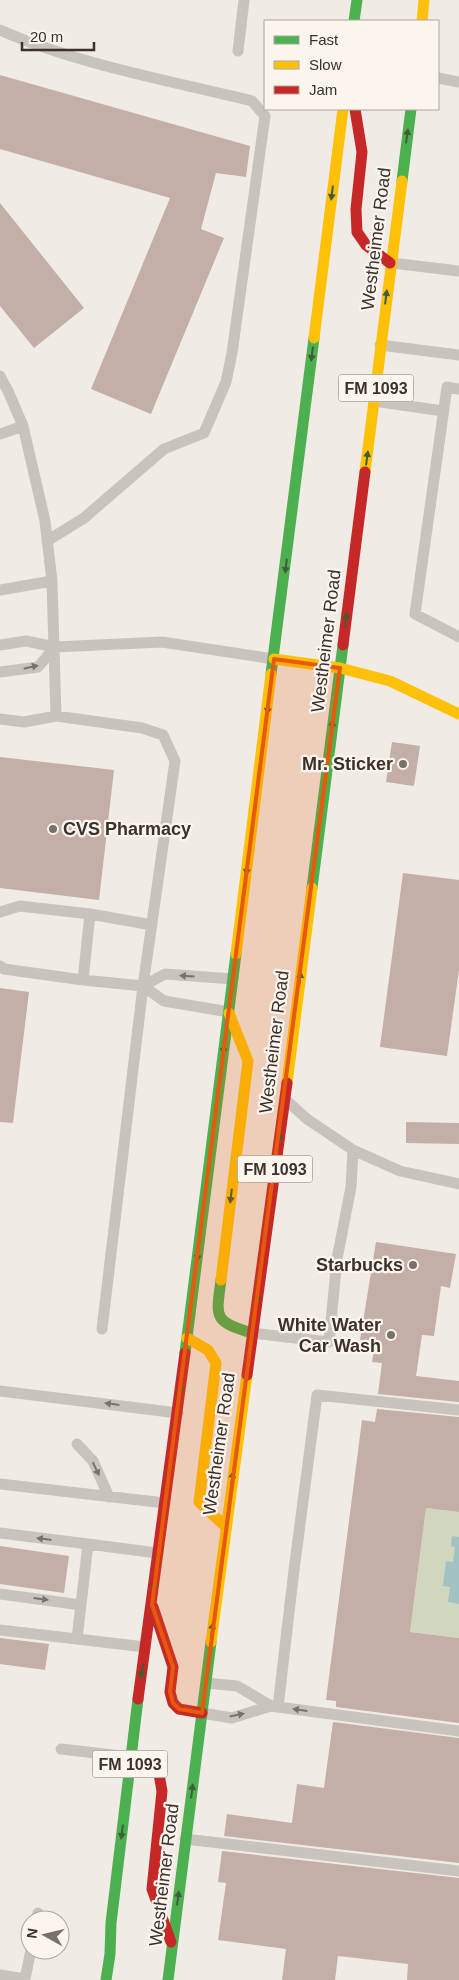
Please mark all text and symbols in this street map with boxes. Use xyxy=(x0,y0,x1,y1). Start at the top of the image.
scale bar xyxy=(22,20,95,52)
legend xyxy=(264,20,439,110)
text: 20 m xyxy=(30,28,63,45)
text: Fast xyxy=(309,31,339,48)
text: Slow xyxy=(309,56,342,73)
text: Jam xyxy=(309,81,337,98)
one-way arrow xyxy=(403,128,411,144)
street label: Westheimer Road xyxy=(357,166,395,312)
one-way arrow xyxy=(328,185,336,201)
one-way arrow xyxy=(382,289,390,305)
one-way arrow xyxy=(308,346,316,362)
road number: FM 1093 xyxy=(338,374,414,402)
one-way arrow xyxy=(363,450,371,466)
one-way arrow xyxy=(282,558,290,574)
street label: Westheimer Road xyxy=(307,568,345,714)
one-way arrow xyxy=(342,611,350,627)
one-way arrow xyxy=(23,663,39,671)
one-way arrow xyxy=(264,699,272,715)
one-way arrow xyxy=(328,719,336,735)
place label: Mr. Sticker xyxy=(302,754,393,774)
marker: Mr. Sticker xyxy=(397,758,409,770)
place label: CVS Pharmacy xyxy=(63,819,191,839)
marker: CVS Pharmacy xyxy=(47,823,59,835)
one-way arrow xyxy=(243,861,251,877)
street label: Westheimer Road xyxy=(255,969,293,1115)
one-way arrow xyxy=(296,970,304,986)
one-way arrow xyxy=(178,972,194,980)
one-way arrow xyxy=(220,1039,228,1055)
one-way arrow xyxy=(276,1131,284,1147)
road number: FM 1093 xyxy=(238,1156,312,1182)
one-way arrow xyxy=(227,1188,235,1204)
one-way arrow xyxy=(194,1246,202,1262)
place label: Starbucks xyxy=(316,1255,403,1275)
marker: Starbucks xyxy=(407,1259,419,1271)
one-way arrow xyxy=(253,1292,261,1308)
place label: White Water Car Wash xyxy=(278,1315,381,1356)
marker: White Water Car Wash xyxy=(385,1329,397,1341)
street label: Westheimer Road xyxy=(199,1371,239,1517)
one-way arrow xyxy=(177,1379,185,1395)
one-way arrow xyxy=(104,1400,120,1408)
one-way arrow xyxy=(92,1461,100,1476)
one-way arrow xyxy=(228,1471,236,1487)
one-way arrow xyxy=(36,1535,52,1543)
one-way arrow xyxy=(151,1575,159,1591)
one-way arrow xyxy=(33,1596,49,1604)
one-way arrow xyxy=(208,1621,216,1637)
one-way arrow xyxy=(138,1663,146,1679)
one-way arrow xyxy=(291,1706,307,1714)
one-way arrow xyxy=(229,1711,245,1719)
road number: FM 1093 xyxy=(92,1750,168,1778)
one-way arrow xyxy=(188,1783,196,1799)
street label: Westheimer Road xyxy=(145,1802,183,1948)
one-way arrow xyxy=(118,1824,126,1840)
one-way arrow xyxy=(174,1889,182,1905)
north arrow xyxy=(20,1910,70,1960)
text: N xyxy=(23,1927,41,1939)

